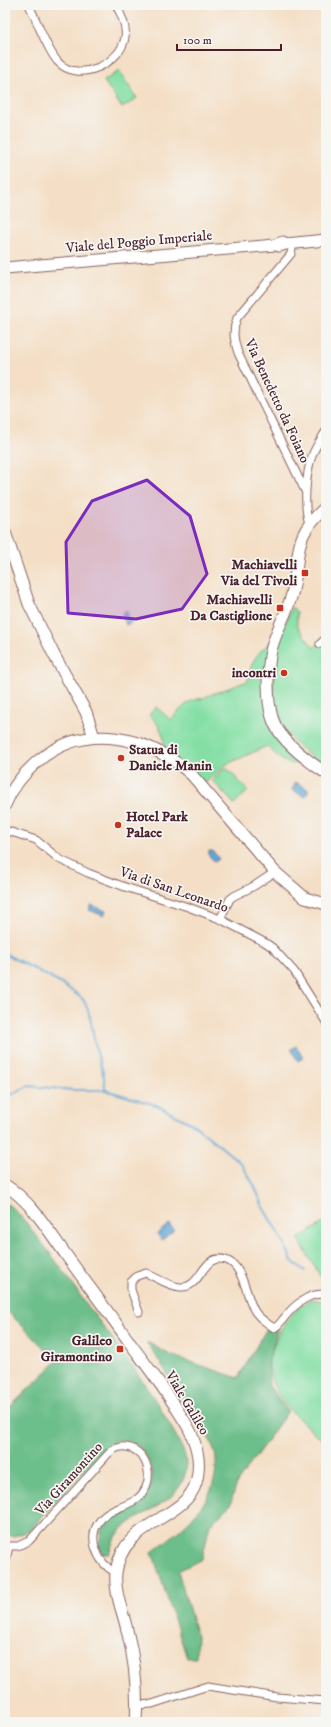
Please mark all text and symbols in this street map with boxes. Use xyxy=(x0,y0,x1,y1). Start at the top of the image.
scale bar xyxy=(177,26,281,52)
text: 100 m xyxy=(183,33,212,48)
street label: Viale del Poggio Imperiale xyxy=(64,227,213,257)
street label: Via Benedetto da Foiano xyxy=(240,335,314,466)
place label: Machiavelli Via del Tivoli xyxy=(220,556,297,590)
marker: Machiavelli Via del Tivoli xyxy=(300,568,310,578)
place label: Machiavelli Da Castiglione xyxy=(190,591,272,625)
marker: Machiavelli Da Castiglione xyxy=(275,603,285,613)
place label: incontri xyxy=(232,664,276,682)
marker: incontri xyxy=(279,668,289,678)
place label: Statua di Daniele Manin xyxy=(129,741,213,775)
marker: Statua di Daniele Manin xyxy=(116,753,126,763)
place label: Hotel Park Palace xyxy=(126,808,189,842)
marker: Hotel Park Palace xyxy=(113,820,123,830)
street label: Via di San Leonardo xyxy=(116,863,231,917)
place label: Galileo Giramontino xyxy=(41,1332,112,1366)
marker: Galileo Giramontino xyxy=(115,1344,125,1354)
street label: Viale Galileo xyxy=(160,1367,213,1438)
street label: Via Giramontino xyxy=(31,1438,107,1520)

